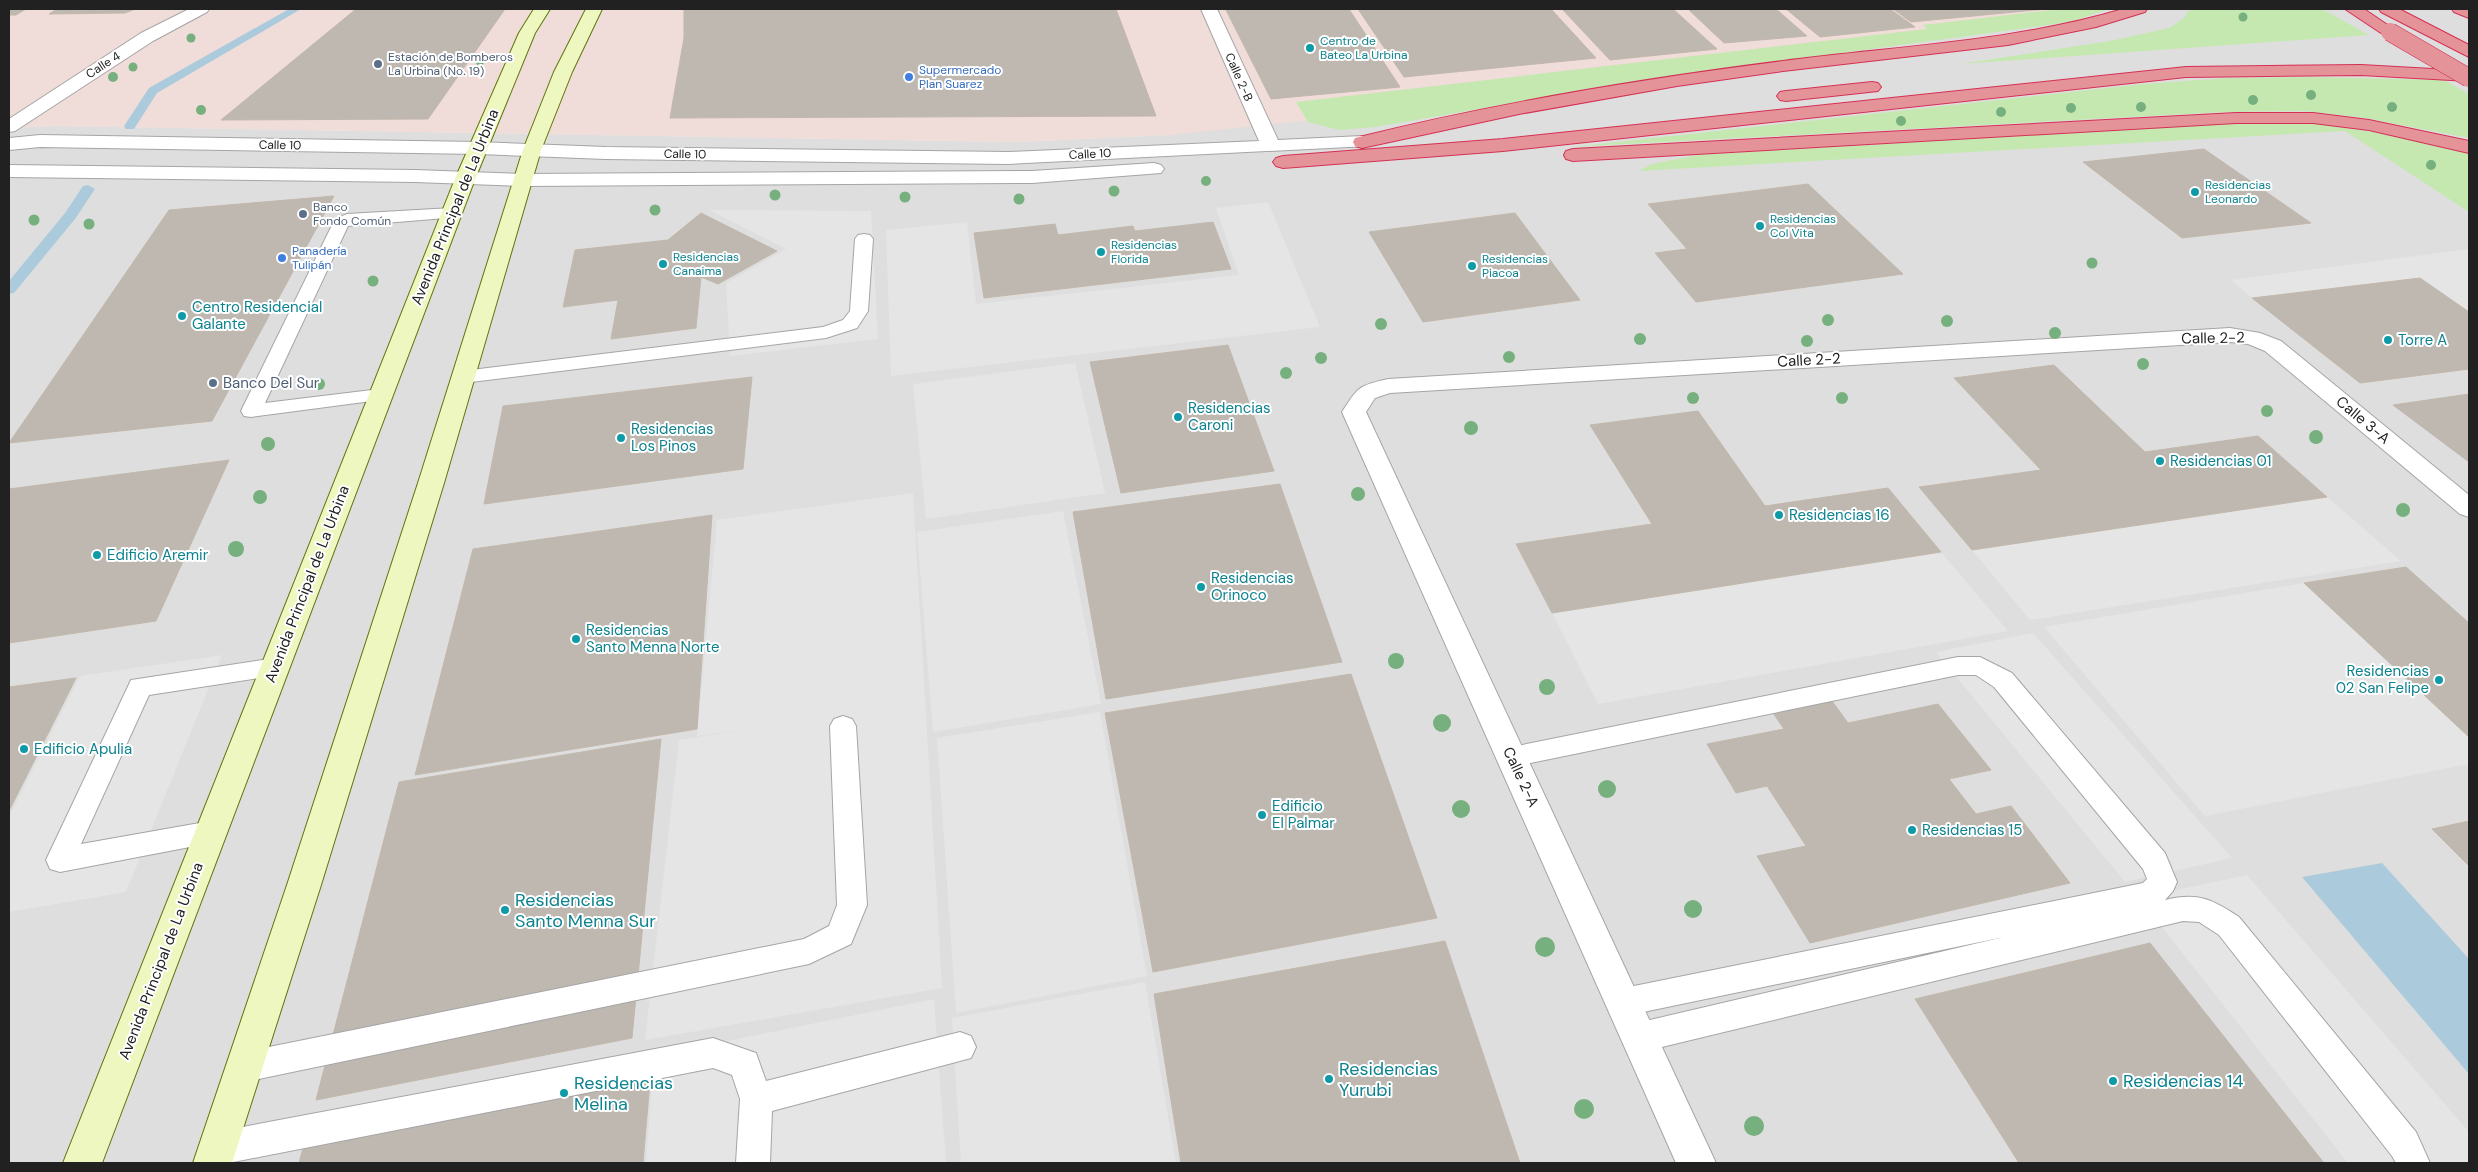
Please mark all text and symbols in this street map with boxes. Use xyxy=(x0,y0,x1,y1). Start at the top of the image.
place label: Centro de Bateo La Urbina xyxy=(1320,33,1407,63)
marker: Centro de Bateo La Urbina xyxy=(1304,42,1316,54)
street label: Calle 4 xyxy=(83,48,123,82)
place label: Estación de Bomberos La Urbina (No. 19) xyxy=(388,49,513,79)
street label: Calle 2-B xyxy=(1221,50,1257,104)
marker: Estación de Bomberos La Urbina (No. 19) xyxy=(372,58,384,70)
place label: Supermercado Plan Suarez xyxy=(919,62,1001,92)
marker: Supermercado Plan Suarez xyxy=(903,71,915,83)
street label: Avenida Principal de La Urbina xyxy=(406,106,504,308)
street label: Calle 10 xyxy=(259,137,301,153)
street label: Calle 10 xyxy=(1068,145,1112,163)
street label: Calle 10 xyxy=(664,146,706,162)
place label: Residencias Leonardo xyxy=(2205,177,2271,207)
marker: Residencias Leonardo xyxy=(2189,186,2201,198)
place label: Banco Fondo Común xyxy=(313,199,391,229)
marker: Banco Fondo Común xyxy=(297,208,309,220)
place label: Residencias Col Vita xyxy=(1770,211,1836,241)
marker: Residencias Col Vita xyxy=(1754,220,1766,232)
place label: Residencias Florida xyxy=(1111,237,1177,267)
place label: Panadería Tulipán xyxy=(292,243,347,273)
marker: Residencias Florida xyxy=(1095,246,1107,258)
place label: Residencias Canaima xyxy=(673,249,739,279)
place label: Residencias Piacoa xyxy=(1482,251,1548,281)
marker: Panadería Tulipán xyxy=(276,252,288,264)
marker: Residencias Canaima xyxy=(657,258,669,270)
marker: Residencias Piacoa xyxy=(1466,260,1478,272)
place label: Centro Residencial Galante xyxy=(192,297,322,334)
marker: Centro Residencial Galante xyxy=(176,310,188,322)
street label: Calle 2-2 xyxy=(2181,327,2245,349)
place label: Torre A xyxy=(2398,330,2447,350)
marker: Torre A xyxy=(2382,334,2394,346)
street label: Calle 2-2 xyxy=(1777,348,1841,372)
place label: Banco Del Sur xyxy=(223,373,320,393)
marker: Banco Del Sur xyxy=(207,377,219,389)
street label: Calle 3-A xyxy=(2332,392,2394,448)
place label: Residencias Caroni xyxy=(1188,398,1271,435)
marker: Residencias Caroni xyxy=(1172,411,1184,423)
place label: Residencias Los Pinos xyxy=(631,419,714,456)
marker: Residencias Los Pinos xyxy=(615,432,627,444)
place label: Residencias 01 xyxy=(2170,451,2271,471)
marker: Residencias 01 xyxy=(2154,455,2166,467)
street label: Avenida Principal de La Urbina xyxy=(260,483,354,685)
place label: Residencias 16 xyxy=(1789,505,1890,525)
marker: Residencias 16 xyxy=(1773,509,1785,521)
place label: Edificio Aremir xyxy=(107,545,209,565)
marker: Edificio Aremir xyxy=(91,549,103,561)
place label: Residencias Orinoco xyxy=(1211,568,1294,605)
marker: Residencias Orinoco xyxy=(1195,581,1207,593)
place label: Residencias Santo Menna Norte xyxy=(586,620,720,657)
marker: Residencias Santo Menna Norte xyxy=(570,633,582,645)
place label: Residencias 02 San Felipe xyxy=(2336,661,2429,698)
marker: Residencias 02 San Felipe xyxy=(2433,674,2445,686)
place label: Edificio Apulia xyxy=(34,739,132,759)
marker: Edificio Apulia xyxy=(18,743,30,755)
street label: Calle 2-A xyxy=(1498,744,1544,810)
place label: Edificio El Palmar xyxy=(1272,796,1335,833)
marker: Edificio El Palmar xyxy=(1256,809,1268,821)
place label: Residencias 15 xyxy=(1922,820,2022,840)
marker: Residencias 15 xyxy=(1906,824,1918,836)
street label: Avenida Principal de La Urbina xyxy=(114,860,208,1062)
place label: Residencias Santo Menna Sur xyxy=(515,888,656,933)
marker: Residencias Santo Menna Sur xyxy=(499,904,511,916)
place label: Residencias Yurubi xyxy=(1339,1057,1438,1102)
place label: Residencias 14 xyxy=(2123,1069,2243,1093)
place label: Residencias Melina xyxy=(574,1071,673,1116)
marker: Residencias Yurubi xyxy=(1323,1073,1335,1085)
marker: Residencias 14 xyxy=(2107,1075,2119,1087)
marker: Residencias Melina xyxy=(558,1087,570,1099)

